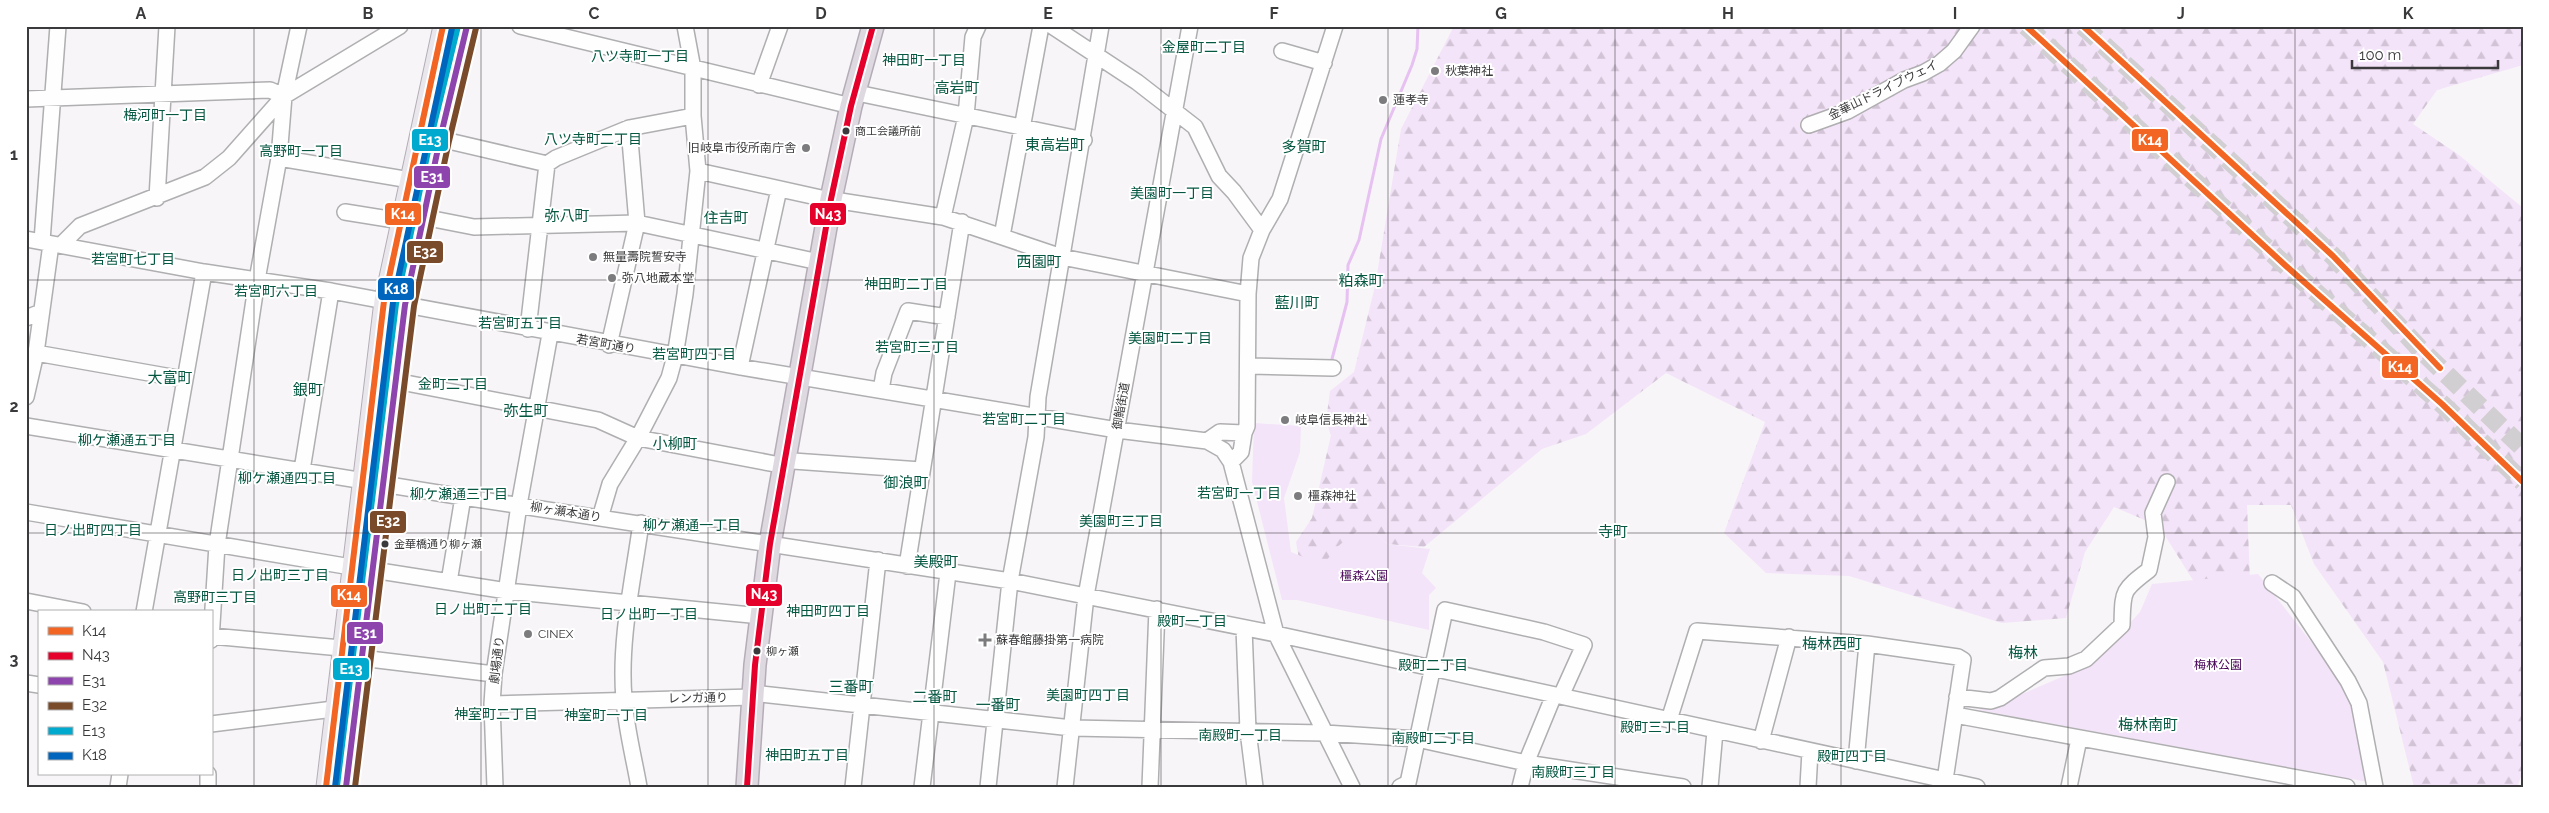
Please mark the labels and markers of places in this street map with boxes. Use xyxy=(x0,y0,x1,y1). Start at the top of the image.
place label: 秋葉神社 xyxy=(1445,64,1493,78)
marker: 秋葉神社 xyxy=(1429,65,1441,77)
place label: 蓮孝寺 xyxy=(1393,93,1429,107)
marker: 蓮孝寺 xyxy=(1377,94,1389,106)
place label: 商工会議所前 xyxy=(855,125,921,138)
marker: 商工会議所前 xyxy=(841,126,851,136)
place label: 旧岐阜市役所南庁舎 xyxy=(688,141,796,155)
marker: 旧岐阜市役所南庁舎 xyxy=(800,142,812,154)
place label: 無量壽院誓安寺 xyxy=(603,250,687,264)
marker: 無量壽院誓安寺 xyxy=(587,251,599,263)
place label: 弥八地蔵本堂 xyxy=(622,271,694,285)
marker: 弥八地蔵本堂 xyxy=(606,272,618,284)
place label: 岐阜信長神社 xyxy=(1295,413,1367,427)
marker: 岐阜信長神社 xyxy=(1279,414,1291,426)
place label: 橿森神社 xyxy=(1308,489,1356,503)
marker: 橿森神社 xyxy=(1292,490,1304,502)
place label: 金華橋通り柳ヶ瀬 xyxy=(394,538,482,551)
marker: 金華橋通り柳ヶ瀬 xyxy=(380,539,390,549)
place label: CINEX xyxy=(538,627,574,641)
marker: CINEX xyxy=(522,628,534,640)
marker: 蘇春館藤掛第一病院 xyxy=(978,633,992,647)
place label: 蘇春館藤掛第一病院 xyxy=(996,633,1104,647)
place label: 柳ヶ瀬 xyxy=(766,645,799,658)
marker: 柳ヶ瀬 xyxy=(752,646,762,656)

